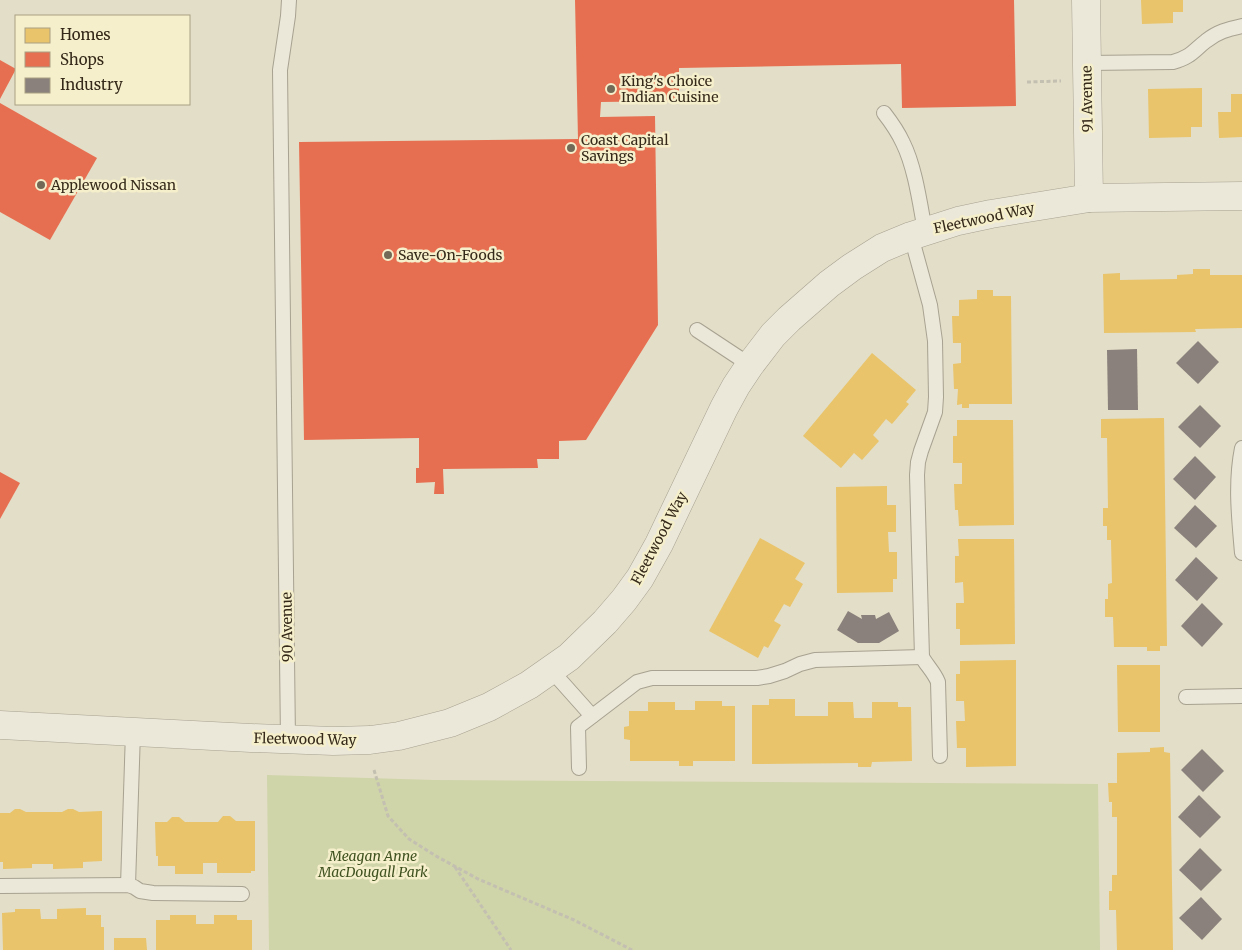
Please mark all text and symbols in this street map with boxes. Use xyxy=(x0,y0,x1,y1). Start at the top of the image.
legend xyxy=(15,15,190,105)
text: Homes xyxy=(60,25,111,44)
text: Shops xyxy=(60,50,104,69)
street label: 91 Avenue xyxy=(1077,65,1097,133)
place label: King's Choice Indian Cuisine xyxy=(621,72,718,106)
text: Industry xyxy=(60,75,123,94)
marker: King's Choice Indian Cuisine xyxy=(605,83,617,95)
place label: Coast Capital Savings xyxy=(581,131,669,165)
marker: Coast Capital Savings xyxy=(565,142,577,154)
place label: Applewood Nissan xyxy=(50,176,176,194)
marker: Applewood Nissan xyxy=(35,179,47,191)
street label: Fleetwood Way xyxy=(932,198,1037,237)
place label: Save-On-Foods xyxy=(398,246,502,264)
marker: Save-On-Foods xyxy=(382,249,394,261)
street label: Fleetwood Way xyxy=(627,488,691,588)
street label: 90 Avenue xyxy=(277,592,297,662)
street label: Fleetwood Way xyxy=(253,729,357,749)
park label: Meagan Anne MacDougall Park xyxy=(317,847,428,881)

